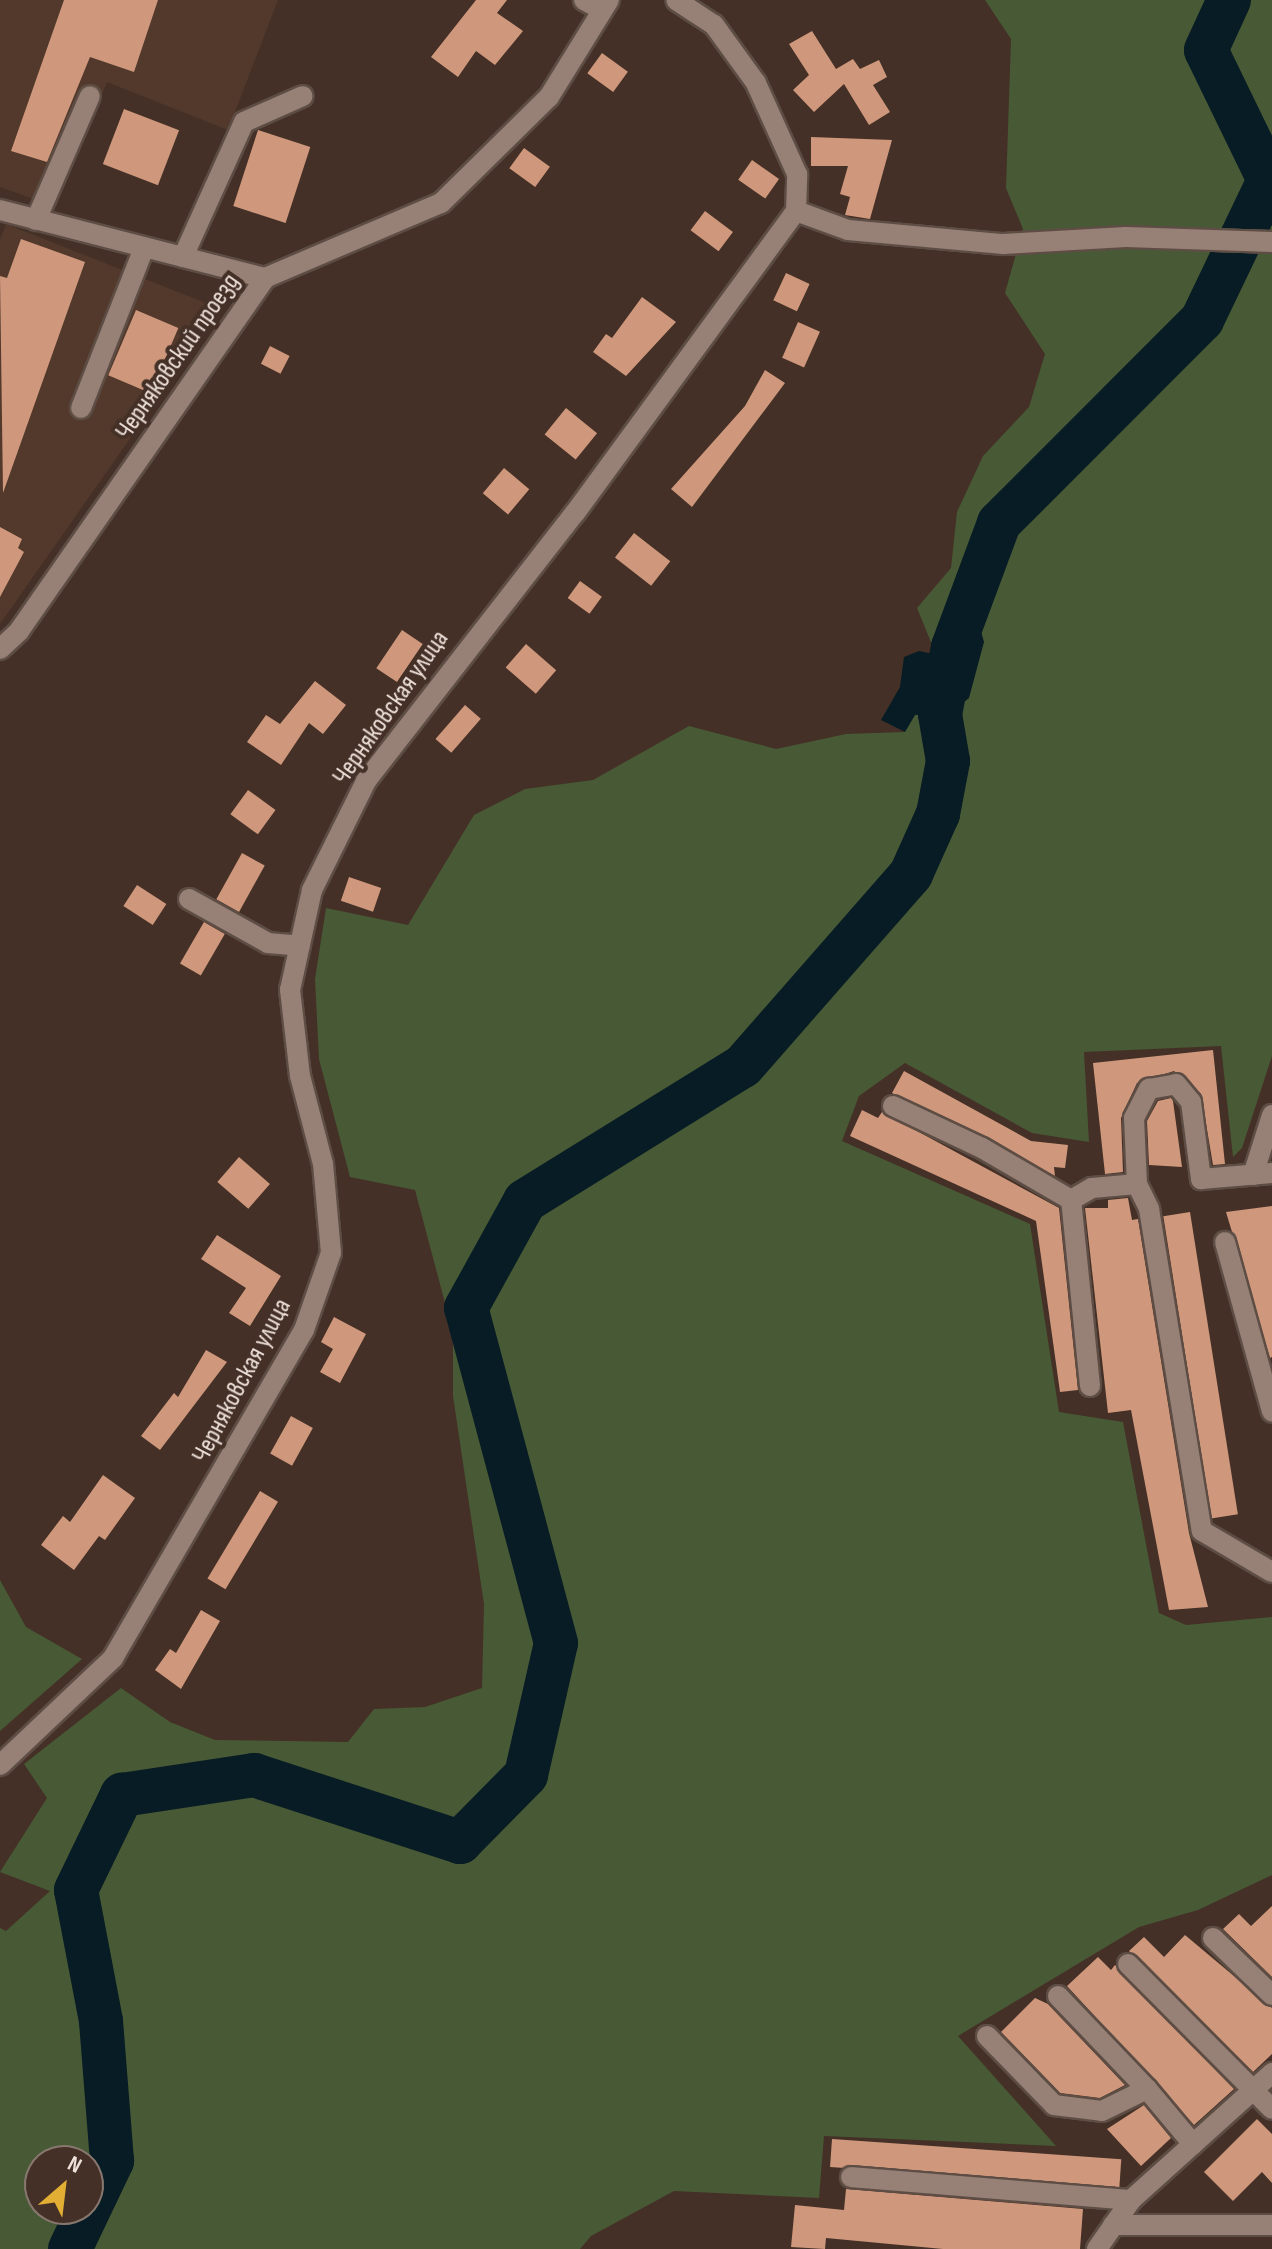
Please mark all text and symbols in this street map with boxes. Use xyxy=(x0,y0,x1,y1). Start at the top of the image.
street label: Черняковский проезд xyxy=(109,268,247,446)
street label: Черняковская улица xyxy=(326,625,456,791)
street label: Черняковская улица xyxy=(186,1294,298,1468)
north arrow xyxy=(24,2145,104,2225)
text: N xyxy=(63,2150,86,2180)

